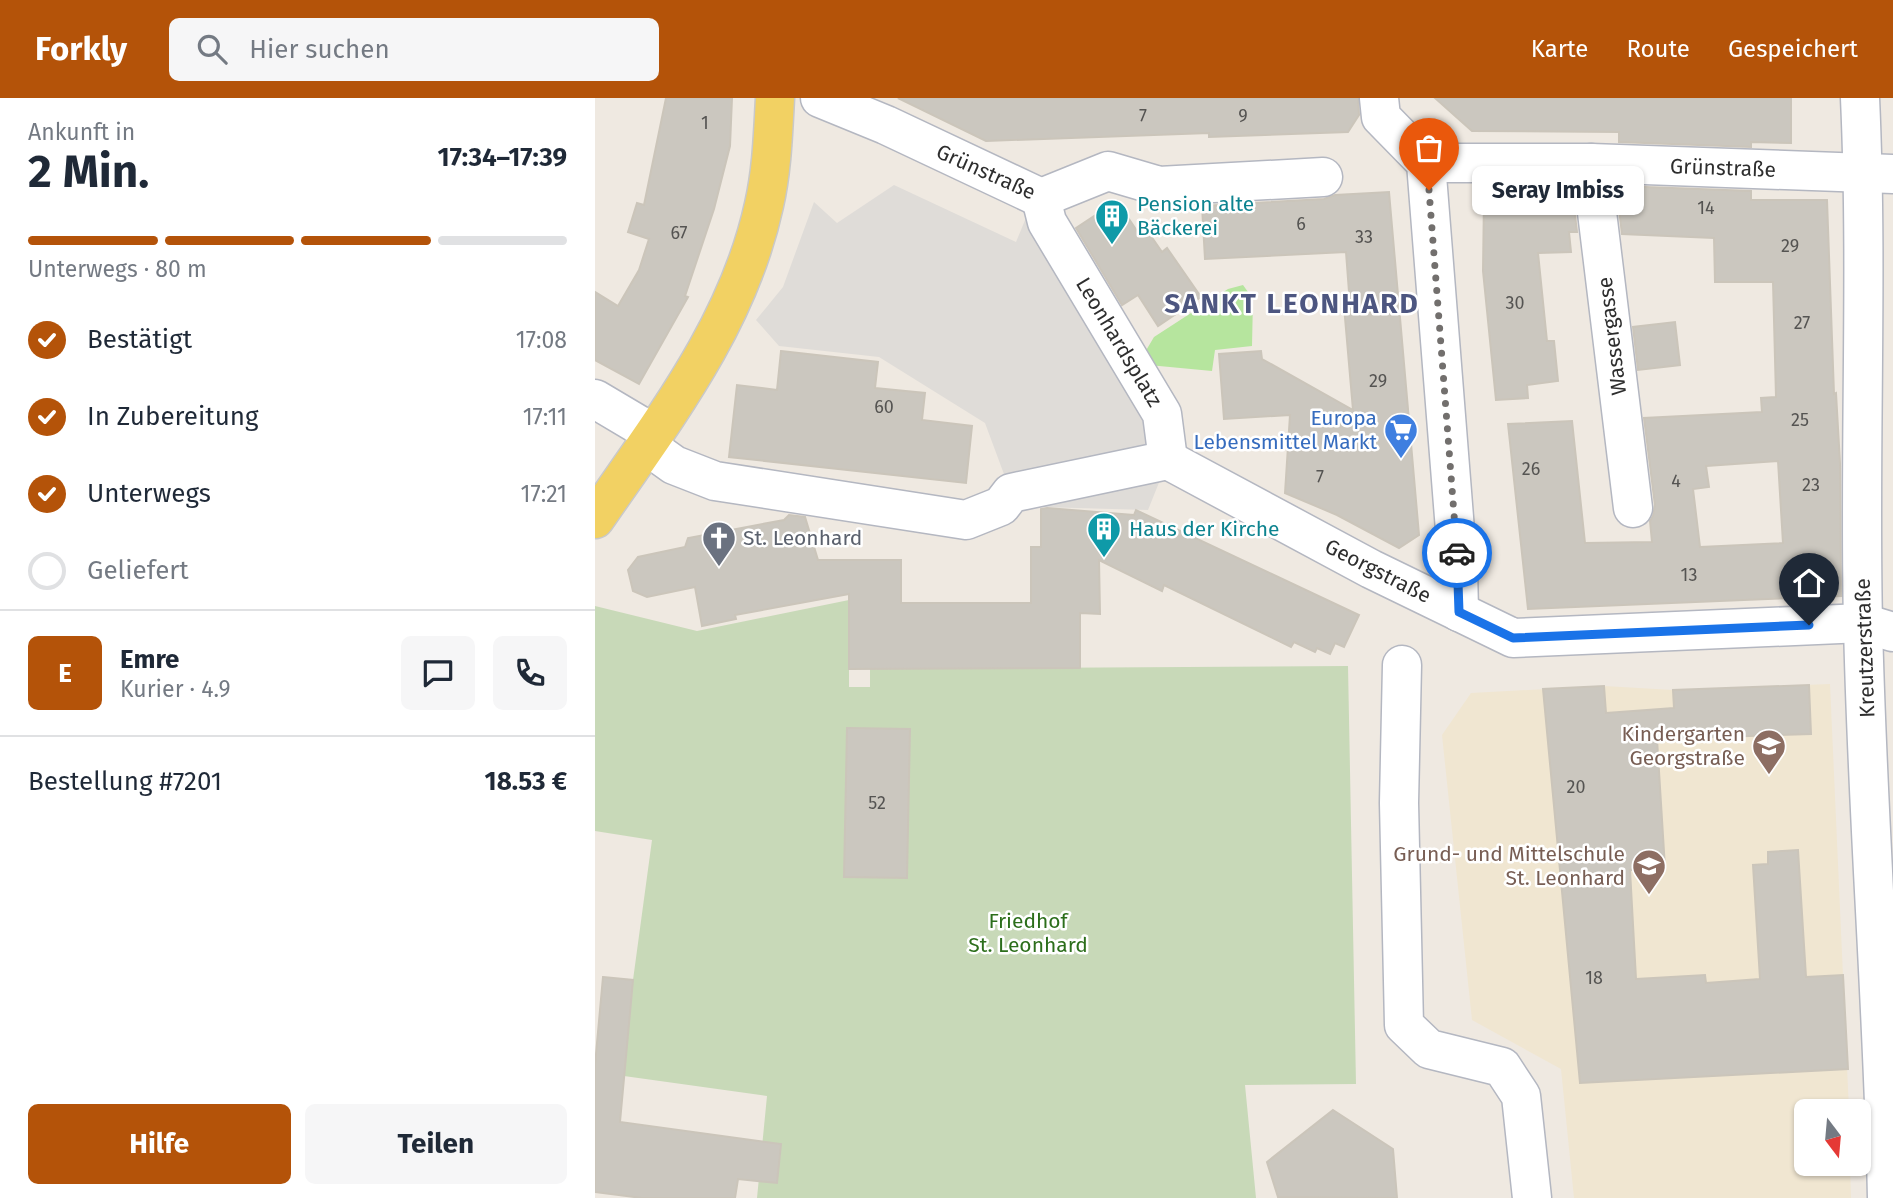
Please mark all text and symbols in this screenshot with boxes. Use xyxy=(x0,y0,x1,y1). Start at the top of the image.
search box xyxy=(169,18,659,81)
text: Forkly xyxy=(35,29,127,69)
icon: search xyxy=(193,30,231,68)
text: Hier suchen xyxy=(249,34,390,65)
text: Karte xyxy=(1531,35,1588,63)
text: Route xyxy=(1626,35,1690,63)
text: Gespeichert xyxy=(1728,35,1858,63)
house number: 7 xyxy=(1139,105,1147,127)
house number: 9 xyxy=(1238,105,1248,127)
house number: 1 xyxy=(701,112,709,134)
text: Ankunft in xyxy=(28,118,135,146)
pin xyxy=(1399,118,1459,190)
icon: bag xyxy=(1410,129,1448,167)
street label: Grünstraße xyxy=(932,139,1040,205)
text: 17:34–17:39 xyxy=(438,142,567,173)
text: 2 Min. xyxy=(28,144,149,199)
street label: Grünstraße xyxy=(1670,153,1776,183)
callout: Seray Imbiss xyxy=(1471,166,1643,214)
text: Seray Imbiss xyxy=(1492,176,1624,204)
place label: Pension alte Bäckerei xyxy=(1137,191,1254,241)
building icon: Pension alte Bäckerei xyxy=(1093,197,1131,246)
house number: 14 xyxy=(1697,197,1715,219)
house number: 6 xyxy=(1296,213,1306,235)
house number: 67 xyxy=(670,222,688,244)
house number: 33 xyxy=(1355,226,1373,248)
house number: 29 xyxy=(1781,235,1799,257)
text: Unterwegs · 80 m xyxy=(28,255,207,283)
street label: Leonhardsplatz xyxy=(1070,273,1168,411)
street label: Wassergasse xyxy=(1592,275,1632,397)
district label: SANKT LEONHARD xyxy=(1164,287,1420,320)
house number: 30 xyxy=(1505,292,1525,314)
house number: 27 xyxy=(1794,312,1810,334)
icon: check xyxy=(28,321,66,359)
text: Bestätigt xyxy=(87,324,192,355)
text: 17:08 xyxy=(516,326,567,354)
house number: 29 xyxy=(1369,370,1387,392)
house number: 60 xyxy=(874,396,894,418)
icon: check xyxy=(28,398,66,436)
text: In Zubereitung xyxy=(87,401,259,432)
text: 17:11 xyxy=(523,403,567,431)
place label: Europa Lebensmittel Markt xyxy=(1193,405,1377,455)
house number: 25 xyxy=(1791,409,1809,431)
supermarket icon: Europa Lebensmittel Markt xyxy=(1382,411,1420,460)
house number: 26 xyxy=(1522,458,1540,480)
house number: 7 xyxy=(1316,466,1324,488)
house number: 4 xyxy=(1671,470,1681,492)
house number: 23 xyxy=(1802,474,1820,496)
icon: check xyxy=(28,475,66,513)
text: Unterwegs xyxy=(87,478,211,509)
text: 17:21 xyxy=(521,480,567,508)
building icon: Haus der Kirche xyxy=(1085,510,1123,559)
place label: Haus der Kirche xyxy=(1129,516,1280,542)
courier xyxy=(1422,518,1492,588)
church icon: St. Leonhard xyxy=(700,519,738,568)
place label: St. Leonhard xyxy=(743,525,862,551)
street label: Georgstraße xyxy=(1321,533,1435,609)
icon: car xyxy=(1438,534,1476,572)
pin xyxy=(1779,553,1839,625)
text: Geliefert xyxy=(87,555,189,586)
house number: 13 xyxy=(1681,564,1697,586)
icon: home xyxy=(1790,564,1828,602)
street label: Kreutzerstraße xyxy=(1850,578,1880,718)
button: chat xyxy=(401,636,475,710)
button: phone xyxy=(493,636,567,710)
text: Emre xyxy=(120,644,179,675)
text: E xyxy=(58,658,72,689)
text: Kurier · 4.9 xyxy=(120,675,230,703)
place label: Kindergarten Georgstraße xyxy=(1622,721,1745,771)
school or university icon: Kindergarten Georgstraße xyxy=(1750,727,1788,776)
text: Bestellung #7201 xyxy=(28,766,222,797)
text: 18.53 € xyxy=(485,766,567,797)
house number: 20 xyxy=(1567,776,1585,798)
house number: 52 xyxy=(868,792,886,814)
place label: Grund- und Mittelschule St. Leonhard xyxy=(1393,841,1625,891)
school or university icon: Grund- und Mittelschule St. Leonhard xyxy=(1630,847,1668,896)
park label: Friedhof St. Leonhard xyxy=(968,908,1088,958)
house number: 18 xyxy=(1585,967,1603,989)
north arrow xyxy=(1794,1099,1871,1176)
map controls xyxy=(1794,1099,1871,1176)
button: Hilfe xyxy=(28,1104,291,1184)
button: Teilen xyxy=(305,1104,567,1184)

